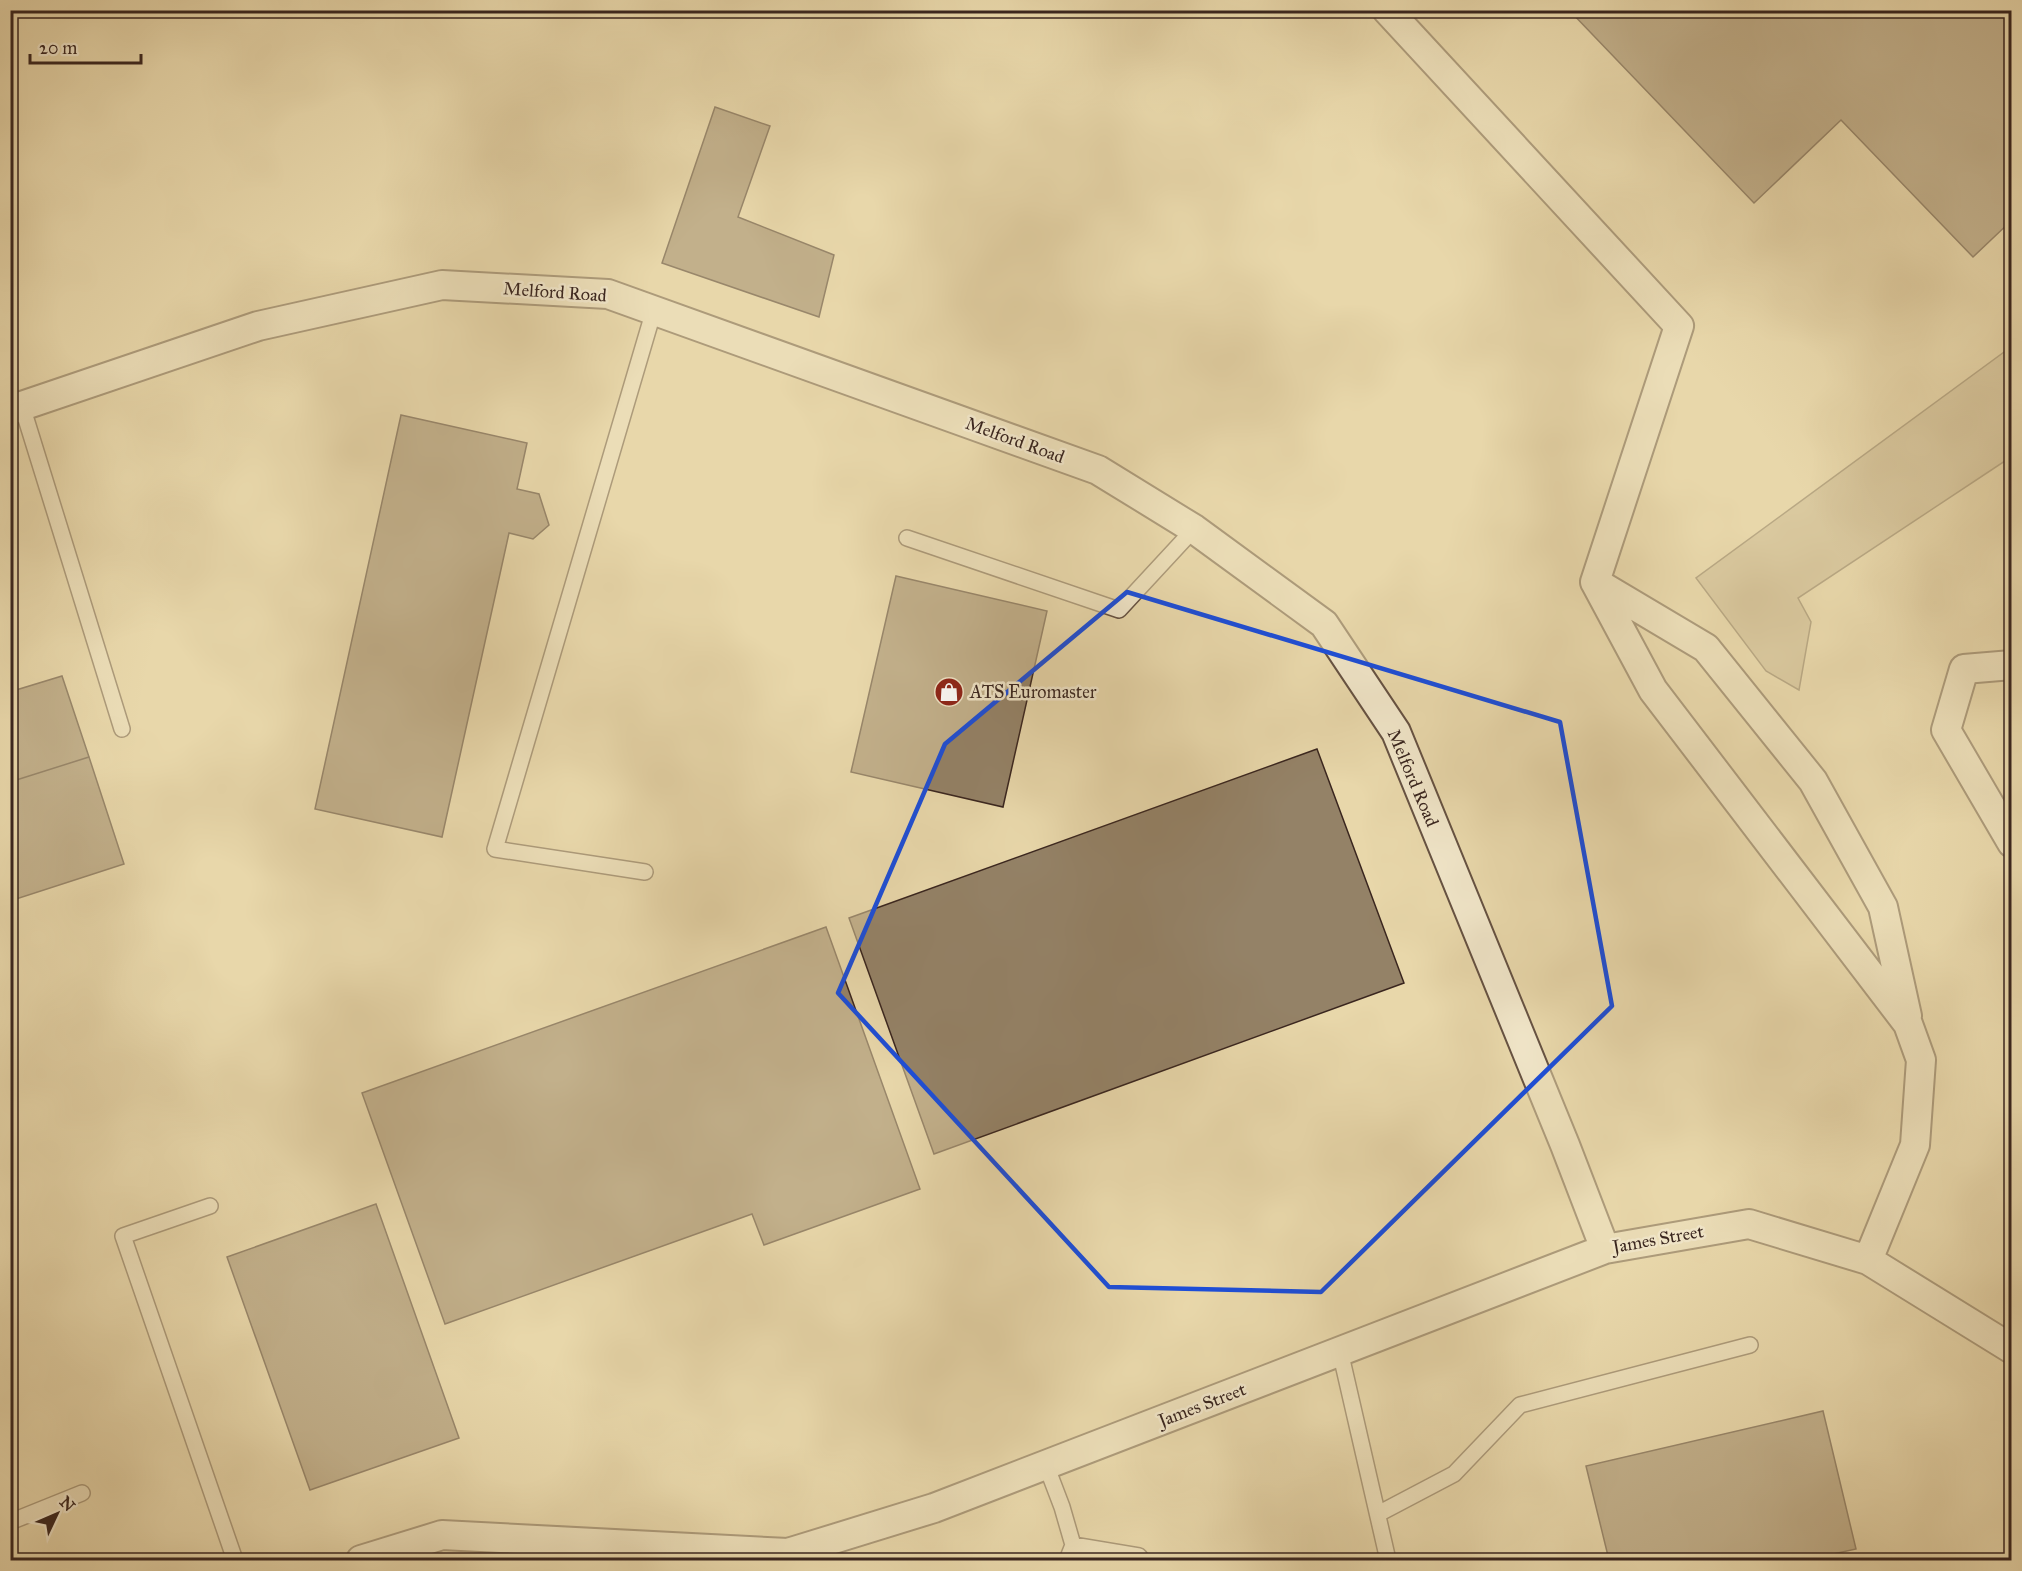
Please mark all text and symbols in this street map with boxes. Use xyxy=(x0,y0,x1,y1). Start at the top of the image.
scale bar xyxy=(30,27,141,65)
text: 20 m xyxy=(39,37,77,59)
street label: Melford Road xyxy=(502,277,608,307)
street label: Melford Road xyxy=(962,412,1068,468)
shop icon: ATS Euromaster xyxy=(933,676,965,708)
place label: ATS Euromaster xyxy=(969,681,1097,703)
street label: Melford Road xyxy=(1383,726,1443,830)
street label: James Street xyxy=(1609,1220,1706,1259)
street label: James Street xyxy=(1153,1378,1250,1433)
north arrow xyxy=(27,1484,87,1544)
text: N xyxy=(56,1492,79,1516)

